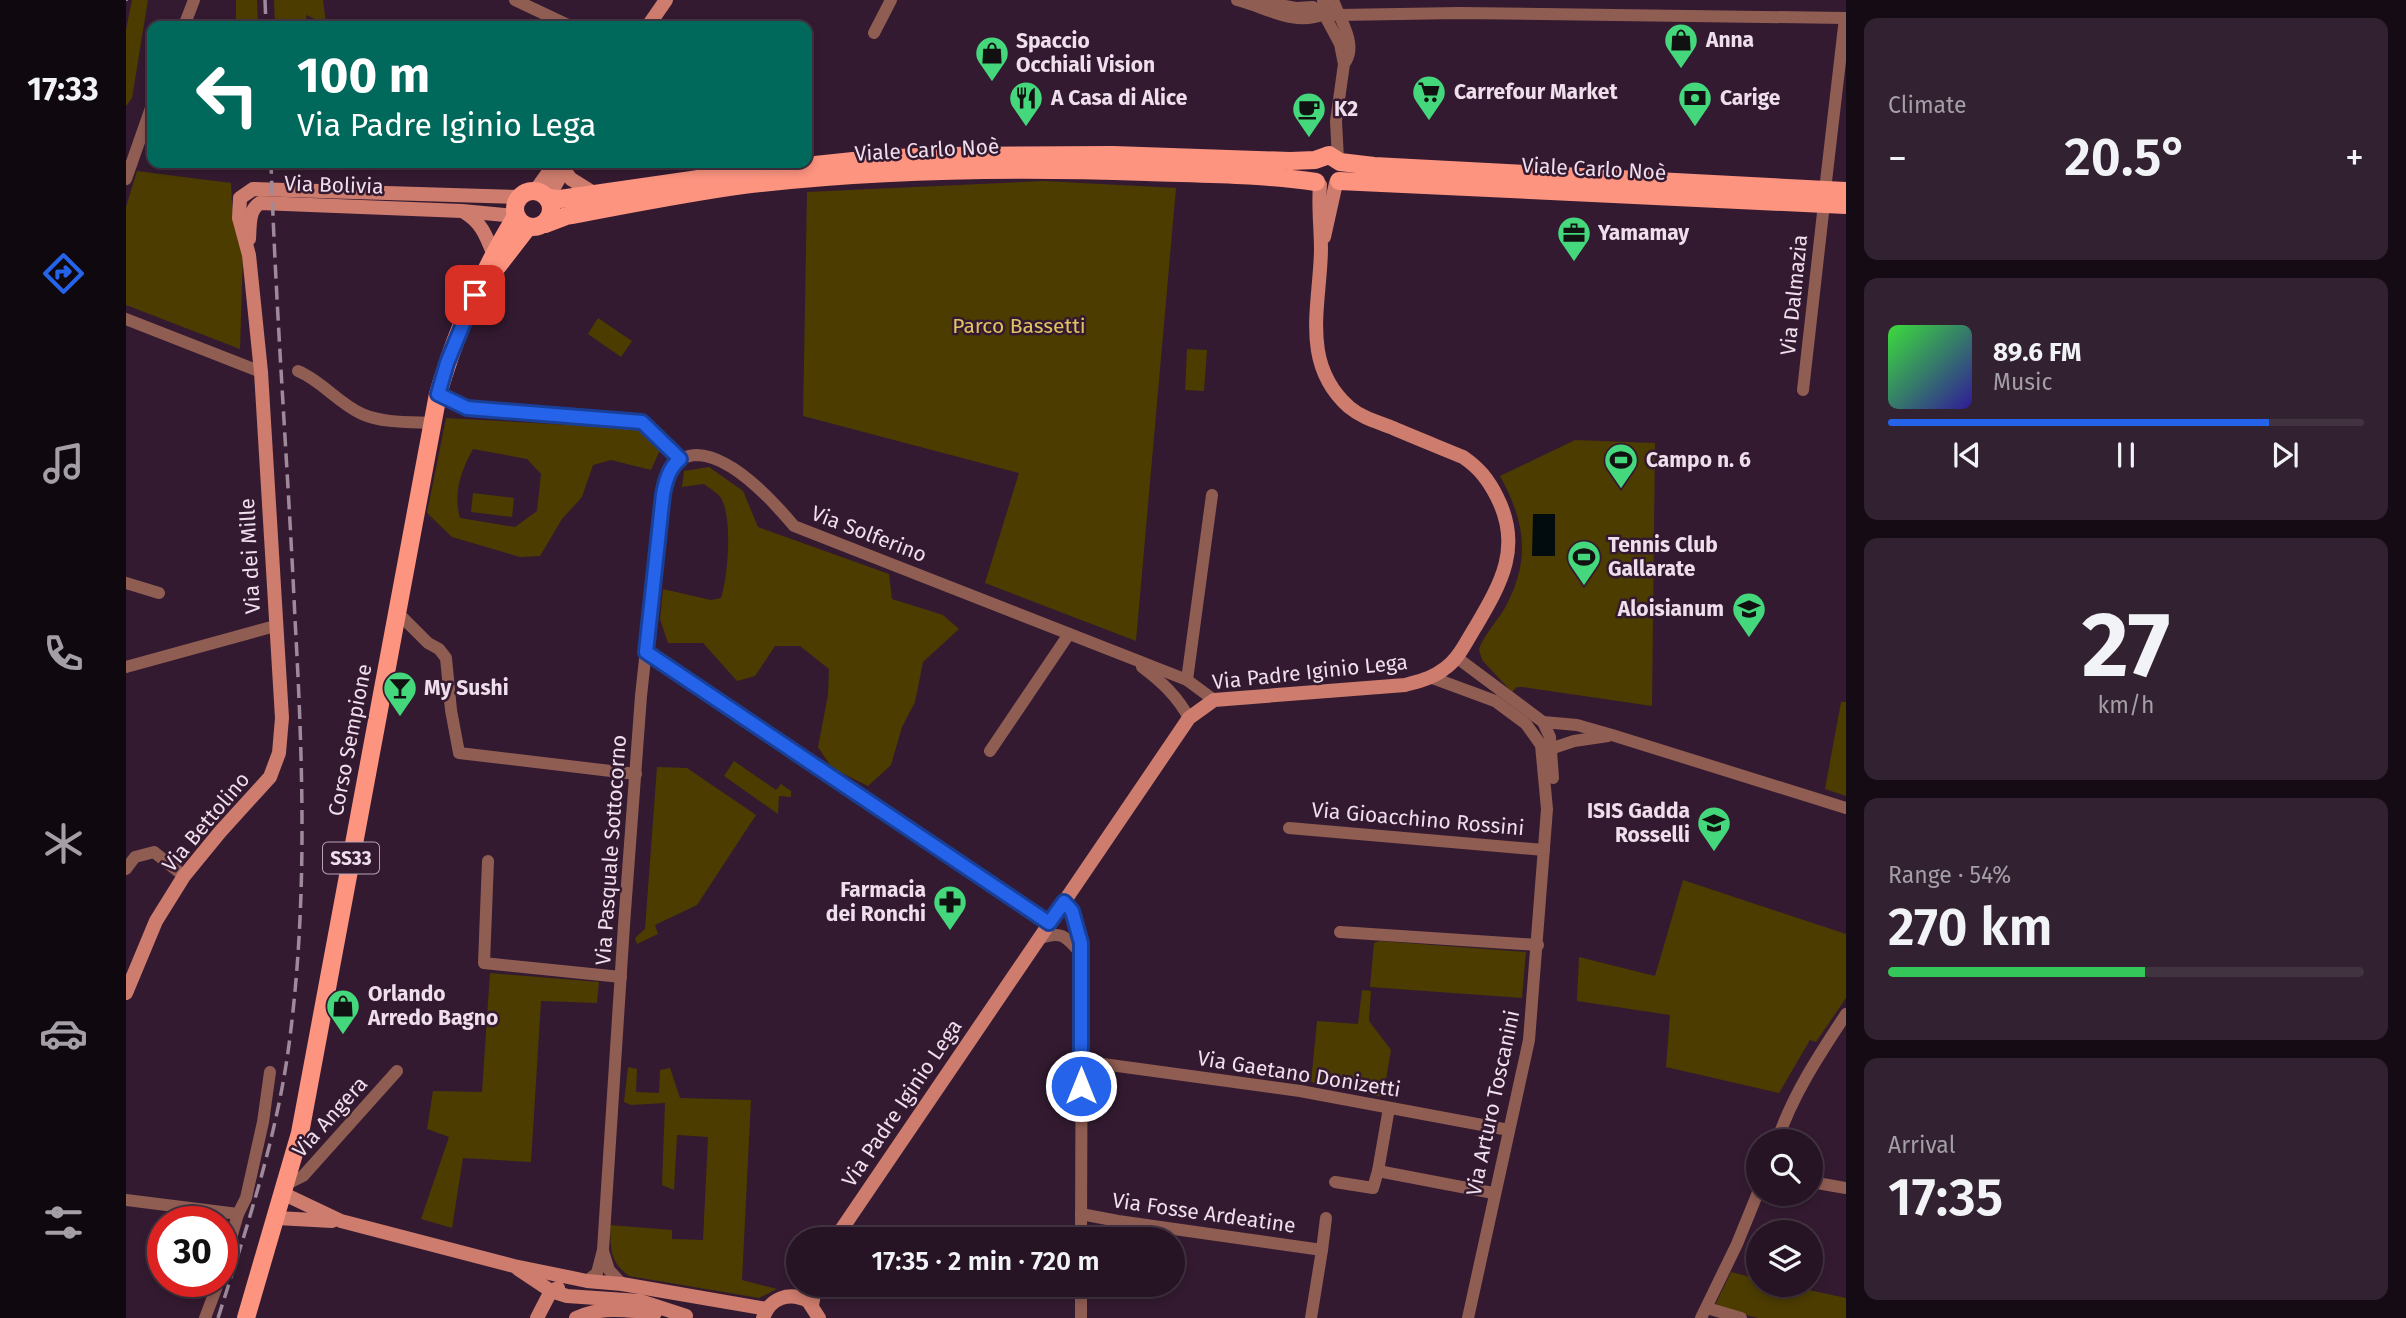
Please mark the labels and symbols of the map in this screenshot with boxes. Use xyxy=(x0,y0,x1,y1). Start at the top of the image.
shop icon: Anna xyxy=(1662,21,1700,70)
place label: Anna xyxy=(1705,27,1754,53)
place label: Spaccio Occhiali Vision xyxy=(1016,28,1155,78)
shop icon: Spaccio Occhiali Vision xyxy=(973,34,1011,83)
supermarket icon: Carrefour Market xyxy=(1410,73,1448,122)
restaurant icon: A Casa di Alice xyxy=(1007,79,1045,128)
place label: Carrefour Market xyxy=(1454,79,1618,105)
bank icon: Carige xyxy=(1676,79,1714,128)
place label: A Casa di Alice xyxy=(1050,85,1188,111)
place label: Carige xyxy=(1720,85,1781,111)
cafe icon: K2 xyxy=(1290,90,1328,139)
place label: K2 xyxy=(1334,96,1358,122)
street label: Viale Carlo Noè xyxy=(854,133,1000,167)
street label: Viale Carlo Noè xyxy=(1521,152,1667,186)
street label: Via Bolivia xyxy=(284,170,384,200)
office icon: Yamamay xyxy=(1555,214,1593,263)
place label: Yamamay xyxy=(1597,220,1689,246)
street label: Via Dalmazia xyxy=(1775,233,1813,357)
pin xyxy=(445,265,505,325)
park label: Parco Bassetti xyxy=(952,313,1086,339)
sports icon: Campo n. 6 xyxy=(1602,441,1640,490)
place label: Campo n. 6 xyxy=(1646,447,1751,473)
street label: Via dei Mille xyxy=(234,497,266,615)
street label: Via Solferino xyxy=(808,500,930,568)
place label: Tennis Club Gallarate xyxy=(1608,532,1718,582)
sports icon: Tennis Club Gallarate xyxy=(1565,538,1603,587)
school or university icon: Aloisianum xyxy=(1730,590,1768,639)
place label: Aloisianum xyxy=(1617,596,1724,622)
street label: Via Padre Iginio Lega xyxy=(1211,649,1409,695)
street label: Corso Sempione xyxy=(323,662,377,818)
bar icon: My Sushi xyxy=(381,669,419,718)
place label: My Sushi xyxy=(424,675,509,701)
street label: Via Pasquale Sottocorno xyxy=(590,734,632,966)
street label: Via Bettolino xyxy=(157,767,255,877)
street label: Via Gioacchino Rossini xyxy=(1311,797,1525,841)
place label: ISIS Gadda Rosselli xyxy=(1587,798,1690,848)
school or university icon: ISIS Gadda Rosselli xyxy=(1695,804,1733,853)
road number: SS33 xyxy=(323,842,379,874)
place label: Farmacia dei Ronchi xyxy=(826,877,926,927)
pharmacy icon: Farmacia dei Ronchi xyxy=(931,883,969,932)
place label: Orlando Arredo Bagno xyxy=(367,981,498,1031)
shop icon: Orlando Arredo Bagno xyxy=(324,987,362,1036)
street label: Via Arturo Toscanini xyxy=(1461,1008,1525,1198)
street label: Via Padre Iginio Lega xyxy=(836,1014,968,1192)
street label: Via Gaetano Donizetti xyxy=(1196,1045,1402,1103)
position arrow xyxy=(1044,1049,1118,1123)
street label: Via Angera xyxy=(287,1071,373,1163)
street label: Via Fosse Ardeatine xyxy=(1111,1187,1297,1239)
speed limit sign: 30 xyxy=(147,1206,238,1297)

